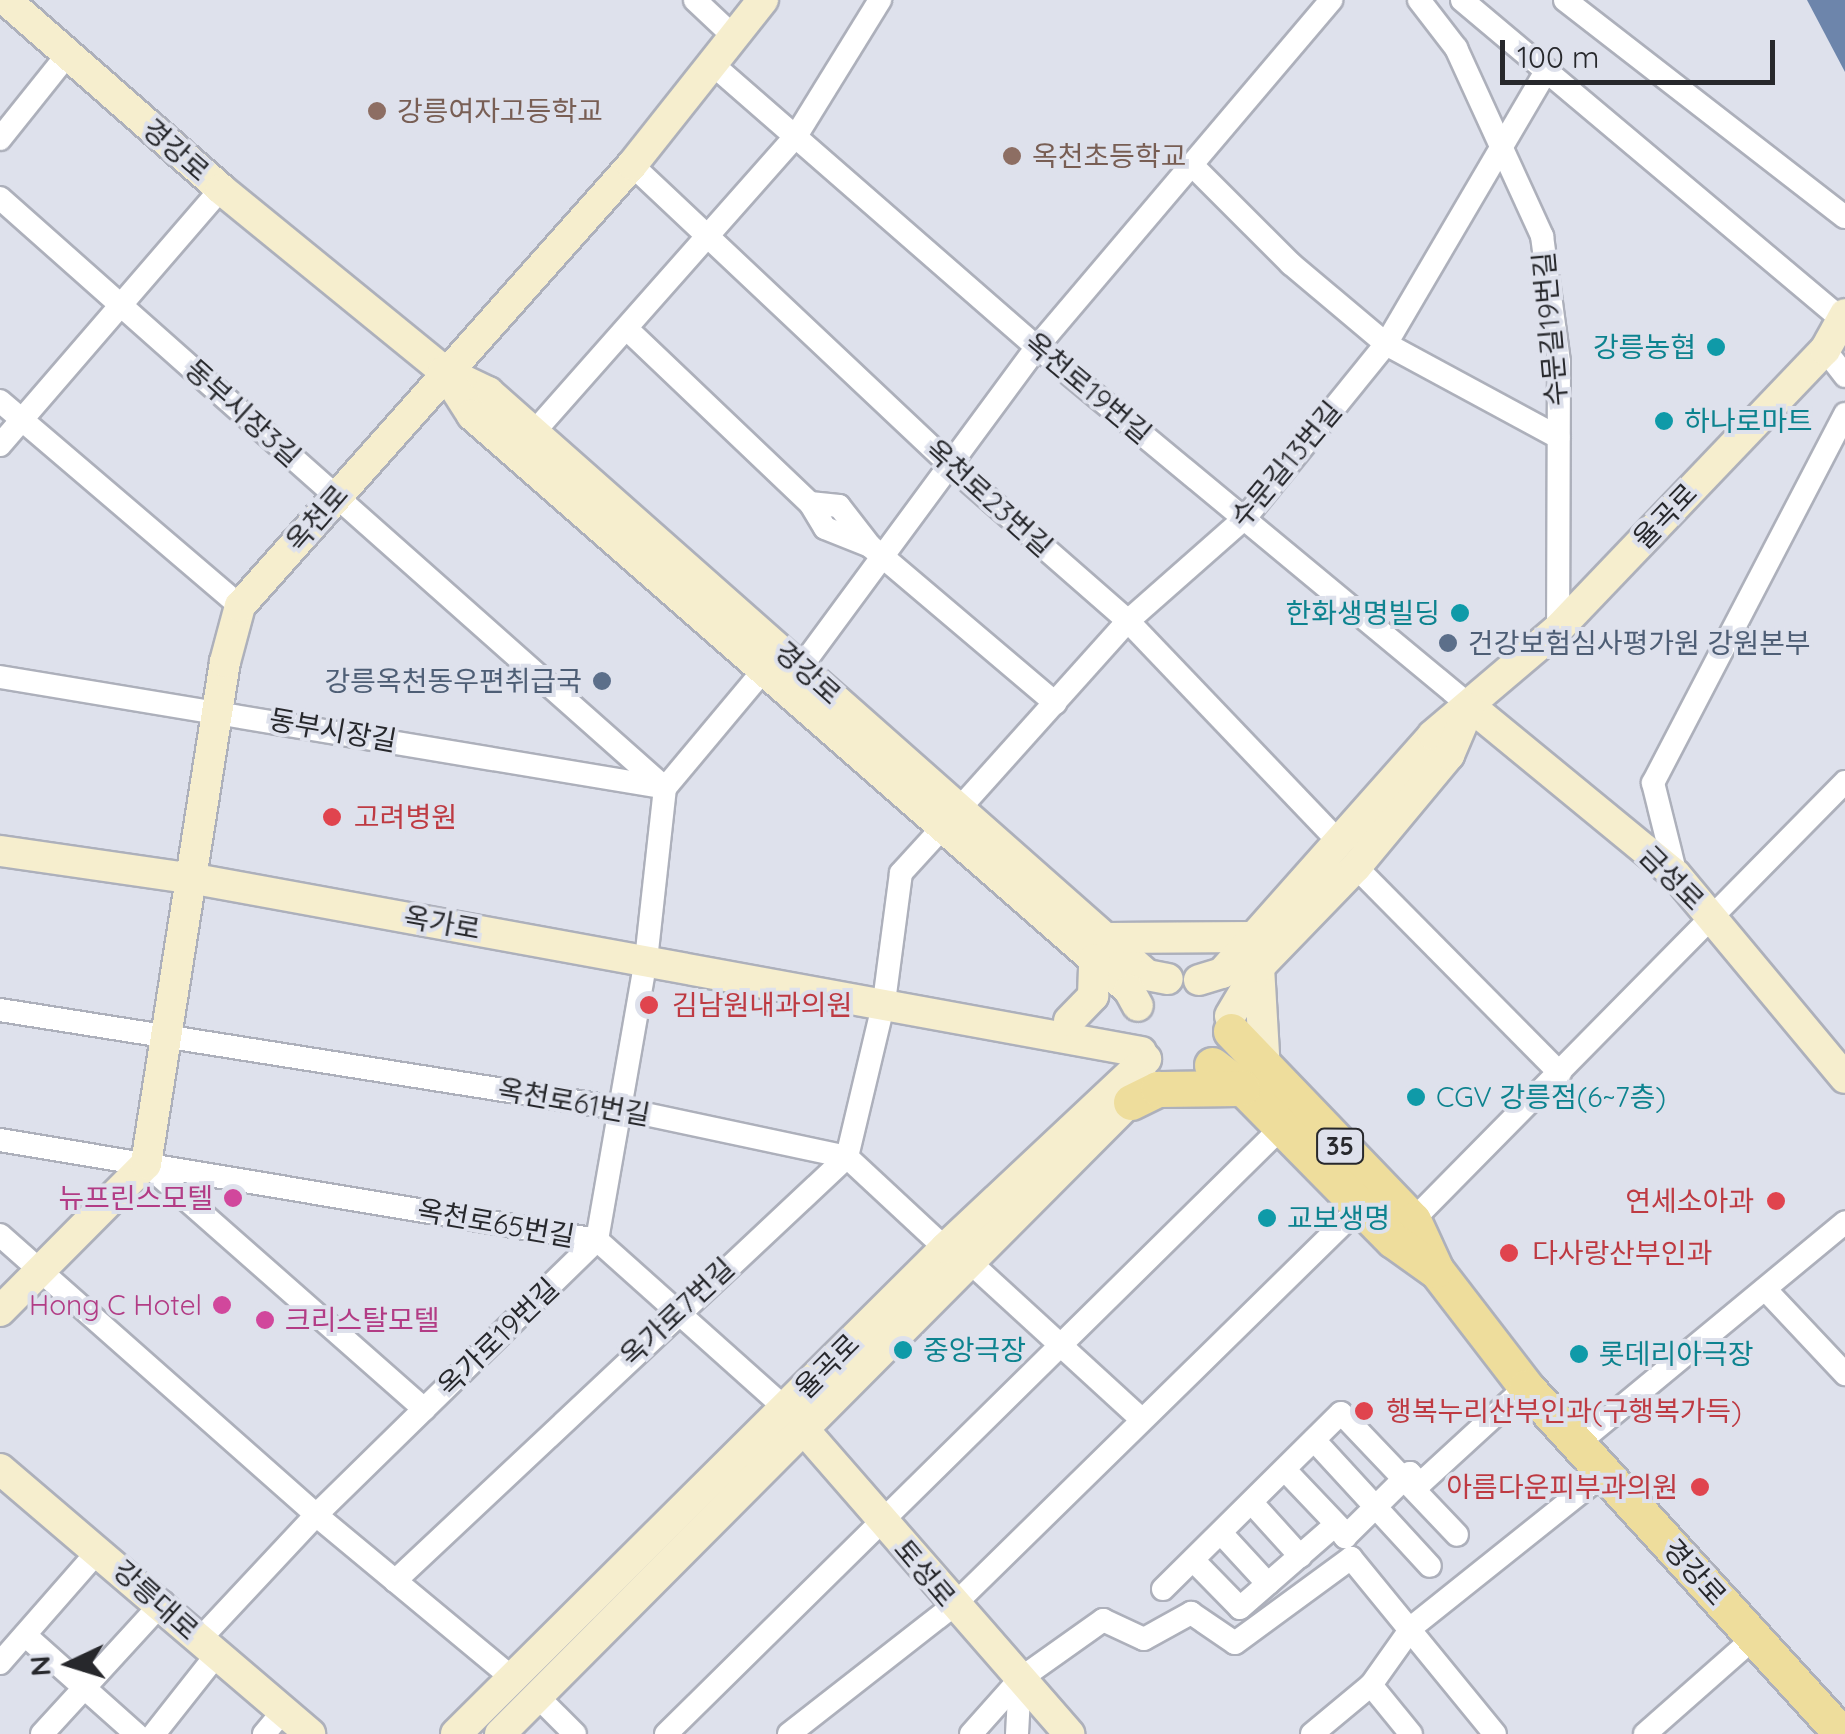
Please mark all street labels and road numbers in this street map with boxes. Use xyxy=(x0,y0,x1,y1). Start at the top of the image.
street label: 경강로 xyxy=(136,112,216,188)
street label: 수문길19번길 xyxy=(1527,250,1573,408)
street label: 옥천로19번길 xyxy=(1018,325,1158,451)
street label: 동부시장3길 xyxy=(178,353,308,473)
street label: 수문길13번길 xyxy=(1224,394,1348,534)
street label: 옥천로23번길 xyxy=(919,432,1059,564)
street label: 율곡로 xyxy=(1626,477,1704,555)
street label: 옥천로 xyxy=(279,478,355,558)
street label: 경강로 xyxy=(768,635,848,711)
street label: 동부시장길 xyxy=(267,702,399,758)
street label: 금성로 xyxy=(1633,839,1711,917)
street label: 옥가로 xyxy=(401,900,483,946)
street label: 옥천로61번길 xyxy=(495,1072,653,1132)
road number: 35 xyxy=(1315,1126,1365,1166)
street label: 옥천로65번길 xyxy=(415,1193,577,1253)
street label: 옥가로7번길 xyxy=(613,1251,741,1373)
street label: 옥가로19번길 xyxy=(431,1271,565,1403)
street label: 율곡로 xyxy=(788,1327,866,1405)
street label: 경강로 xyxy=(1657,1532,1733,1612)
street label: 토성로 xyxy=(887,1533,963,1613)
street label: 강릉대로 xyxy=(106,1553,206,1647)

